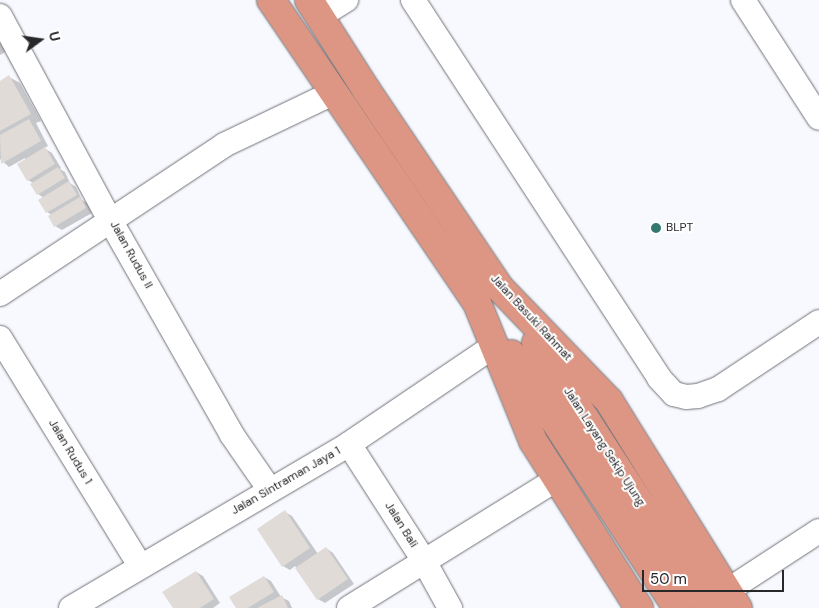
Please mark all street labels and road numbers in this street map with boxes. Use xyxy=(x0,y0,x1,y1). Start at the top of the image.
street label: Jalan Rudus II xyxy=(107,219,155,291)
street label: Jalan Basuki Rahmat xyxy=(487,272,575,364)
street label: Jalan Layang Sekip Ujung xyxy=(560,385,648,509)
street label: Jalan Rudus 1 xyxy=(45,417,95,487)
street label: Jalan Sintraman Jaya 1 xyxy=(229,444,343,518)
street label: Jalan Bali xyxy=(381,499,421,551)

